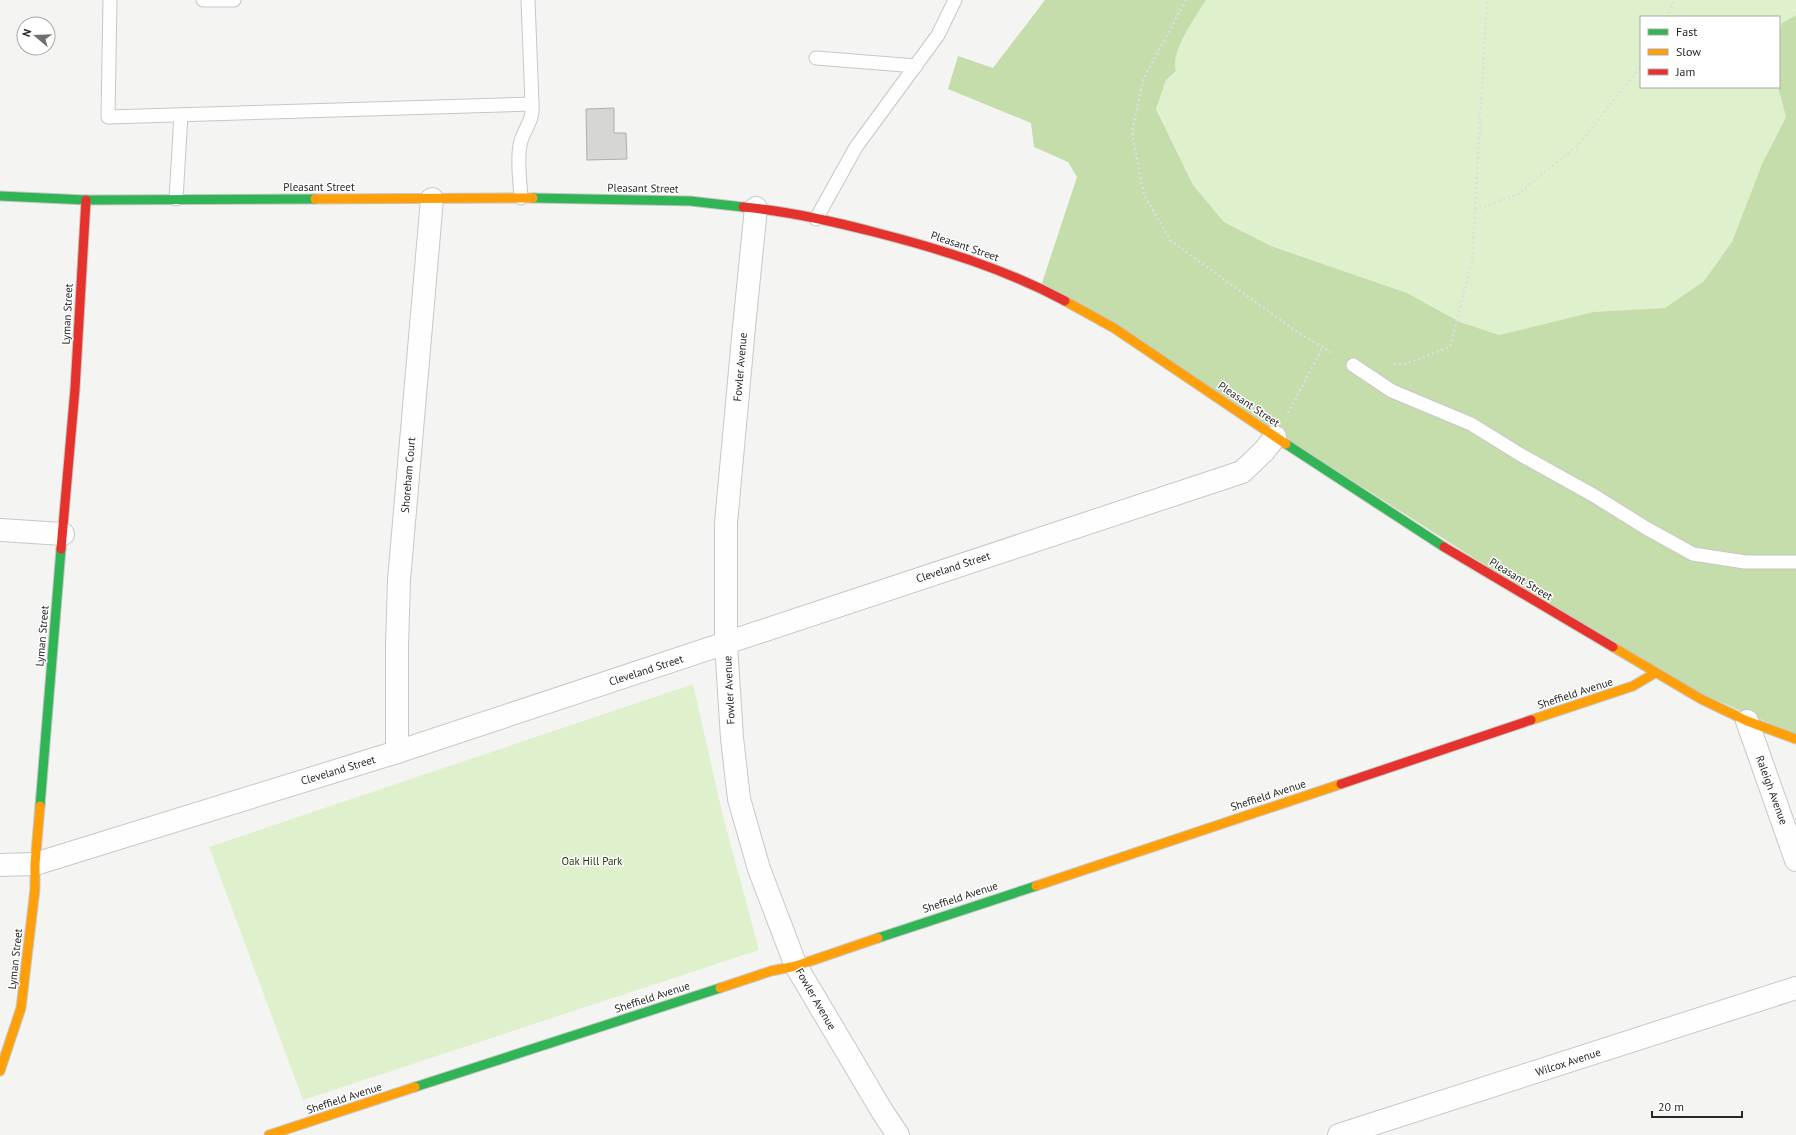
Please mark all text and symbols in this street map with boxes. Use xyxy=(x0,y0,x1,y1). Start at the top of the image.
north arrow xyxy=(16,16,56,56)
legend xyxy=(1640,16,1780,88)
text: Fast xyxy=(1676,24,1697,39)
text: N xyxy=(19,27,34,38)
text: Slow xyxy=(1676,44,1701,59)
text: Jam xyxy=(1675,64,1695,79)
street label: Pleasant Street xyxy=(283,180,355,194)
street label: Pleasant Street xyxy=(607,180,679,196)
street label: Pleasant Street xyxy=(929,228,1001,264)
street label: Lyman Street xyxy=(58,283,76,345)
street label: Fowler Avenue xyxy=(730,332,750,402)
street label: Pleasant Street xyxy=(1216,378,1283,430)
street label: Shoreham Court xyxy=(398,436,418,513)
street label: Cleveland Street xyxy=(914,548,992,586)
street label: Pleasant Street xyxy=(1487,555,1555,603)
street label: Lyman Street xyxy=(32,605,52,667)
street label: Cleveland Street xyxy=(607,651,685,689)
street label: Fowler Avenue xyxy=(720,655,738,725)
street label: Sheffield Avenue xyxy=(1535,674,1615,712)
street label: Cleveland Street xyxy=(299,752,377,788)
street label: Raleigh Avenue xyxy=(1753,754,1791,827)
street label: Sheffield Avenue xyxy=(1228,776,1308,814)
park label: Oak Hill Park xyxy=(562,854,623,868)
street label: Sheffield Avenue xyxy=(920,878,1000,916)
street label: Lyman Street xyxy=(5,928,25,990)
street label: Fowler Avenue xyxy=(793,966,840,1033)
street label: Sheffield Avenue xyxy=(612,978,692,1016)
street label: Wilcox Avenue xyxy=(1534,1045,1603,1079)
street label: Sheffield Avenue xyxy=(304,1079,384,1117)
scale bar xyxy=(1652,1093,1742,1119)
text: 20 m xyxy=(1658,1099,1684,1114)

